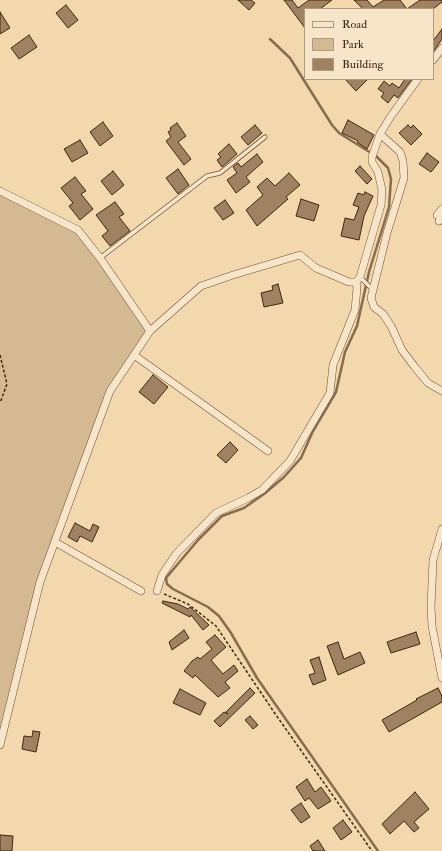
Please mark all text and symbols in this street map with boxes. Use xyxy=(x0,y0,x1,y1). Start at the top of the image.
legend xyxy=(304,8,434,80)
text: Road xyxy=(342,17,367,32)
text: Park xyxy=(342,37,364,52)
text: Building xyxy=(342,57,383,72)

